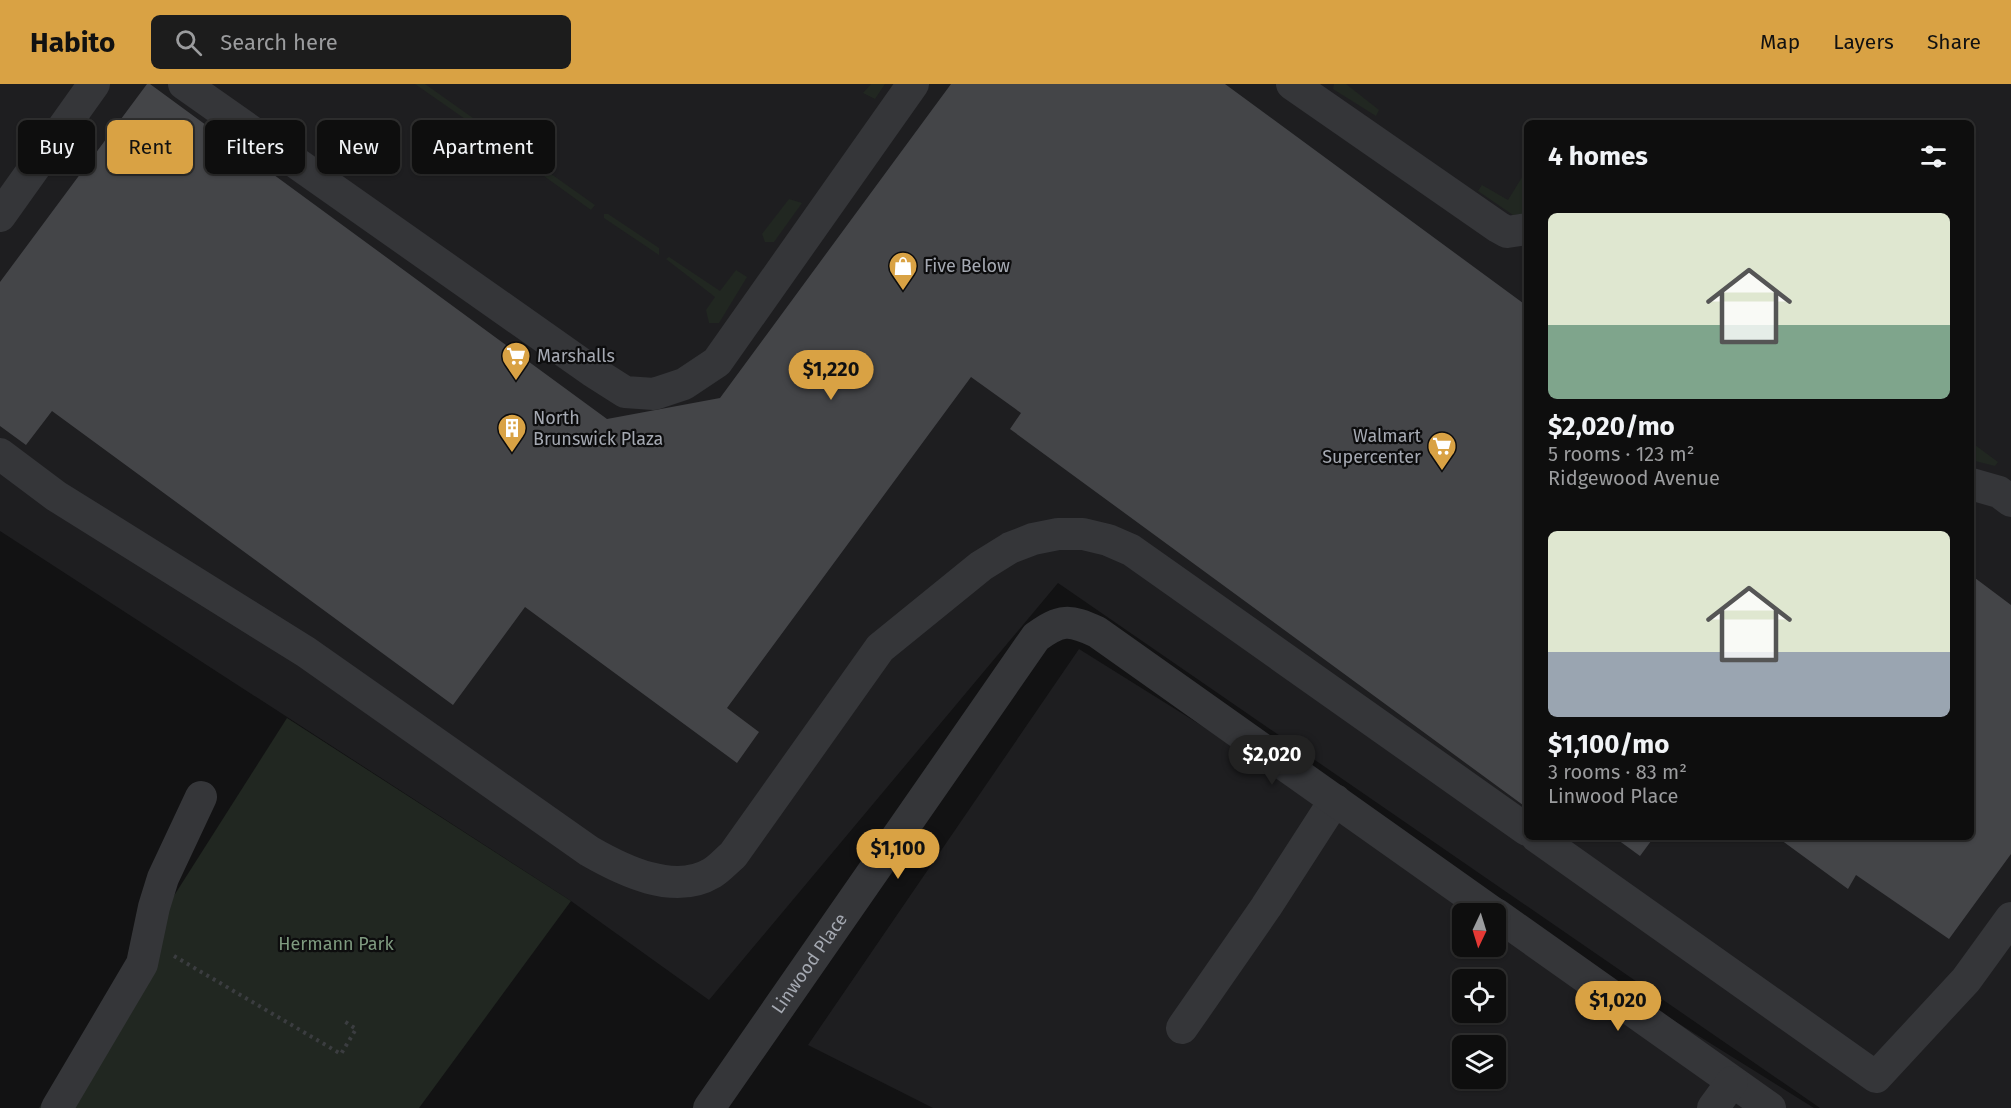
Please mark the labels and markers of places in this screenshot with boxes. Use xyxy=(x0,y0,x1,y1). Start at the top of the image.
shop icon: Five Below xyxy=(887,250,919,292)
place label: Five Below xyxy=(924,255,1010,277)
supermarket icon: Marshalls xyxy=(500,340,532,382)
place label: Marshalls xyxy=(537,345,615,367)
pin: $1,220 xyxy=(782,350,880,401)
place label: North Brunswick Plaza xyxy=(533,407,663,450)
building icon: North Brunswick Plaza xyxy=(496,412,528,454)
place label: Walmart Supercenter xyxy=(1322,425,1421,468)
supermarket icon: Walmart Supercenter xyxy=(1426,430,1458,472)
pin: $2,020 xyxy=(1223,735,1321,786)
pin: $1,100 xyxy=(849,829,947,880)
pin: $1,020 xyxy=(1569,981,1667,1032)

